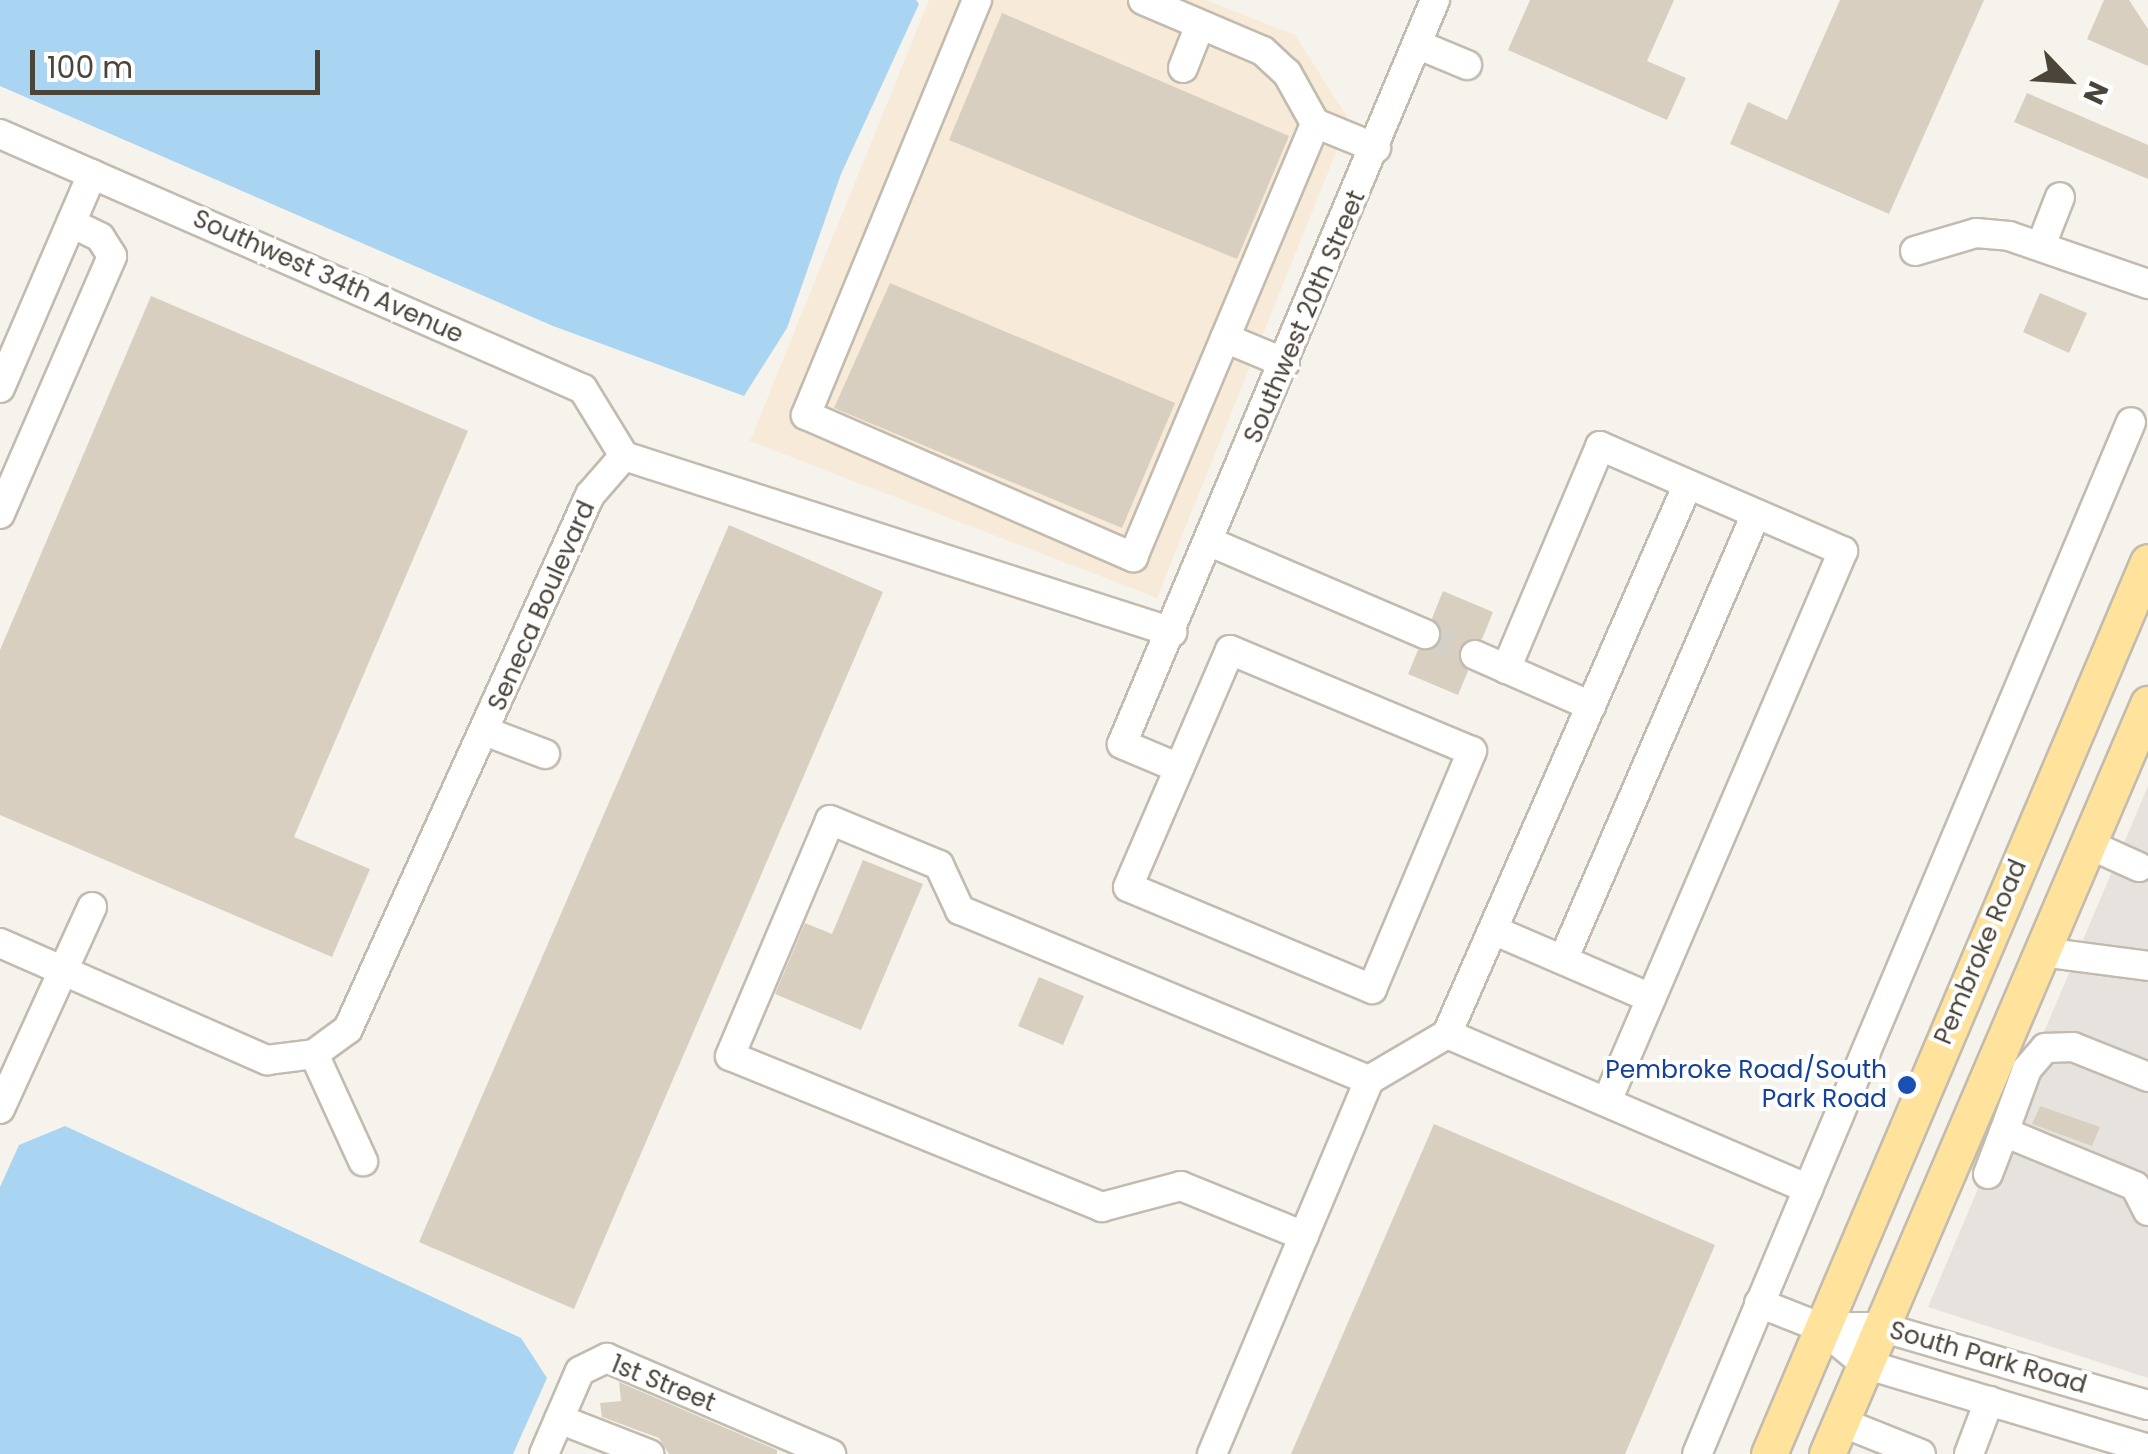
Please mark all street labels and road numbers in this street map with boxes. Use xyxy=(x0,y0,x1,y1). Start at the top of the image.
street label: Southwest 20th Street xyxy=(1238,186,1372,448)
street label: Southwest 34th Avenue xyxy=(188,204,468,350)
street label: Seneca Boulevard xyxy=(482,496,602,716)
street label: Pembroke Road xyxy=(1929,855,2033,1049)
street label: South Park Road xyxy=(1886,1316,2090,1400)
street label: 1st Street xyxy=(606,1349,720,1419)

